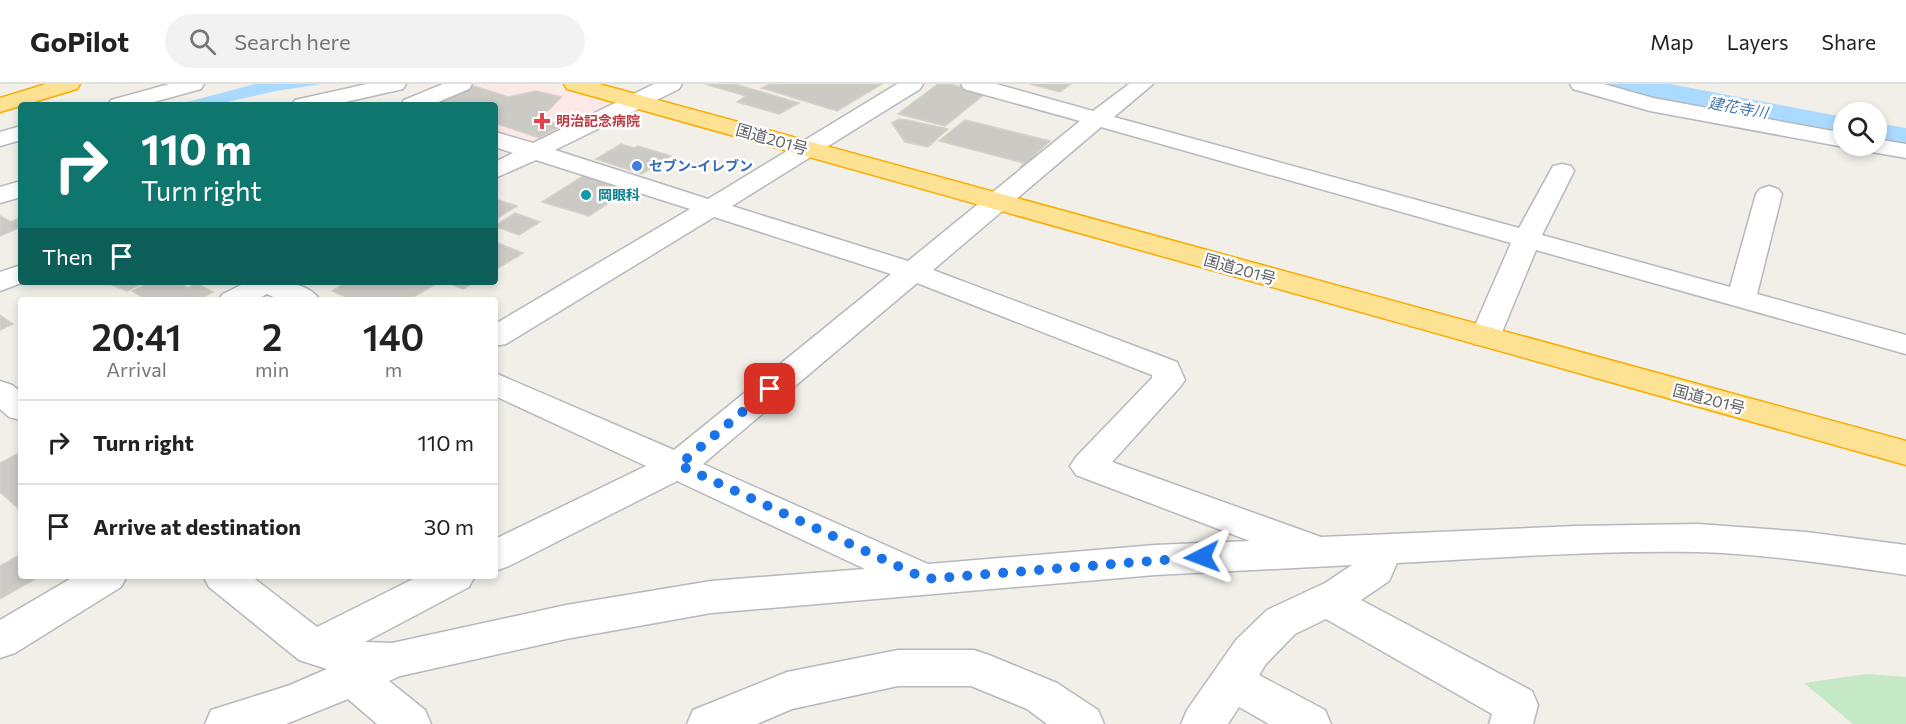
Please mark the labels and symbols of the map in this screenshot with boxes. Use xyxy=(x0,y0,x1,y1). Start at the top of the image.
water label: 建花寺川 xyxy=(1707,93,1771,121)
marker: 明治記念病院 xyxy=(533,112,551,130)
place label: 明治記念病院 xyxy=(556,112,640,129)
street label: 国道201号 xyxy=(734,119,810,158)
place label: セブン-イレブン xyxy=(649,157,753,174)
marker: セブン-イレブン xyxy=(630,159,644,173)
place label: 岡眼科 xyxy=(598,186,640,203)
marker: 岡眼科 xyxy=(579,188,593,202)
street label: 国道201号 xyxy=(1202,249,1278,288)
pin xyxy=(744,363,795,414)
street label: 国道201号 xyxy=(1671,380,1747,417)
position arrow xyxy=(1170,525,1234,589)

